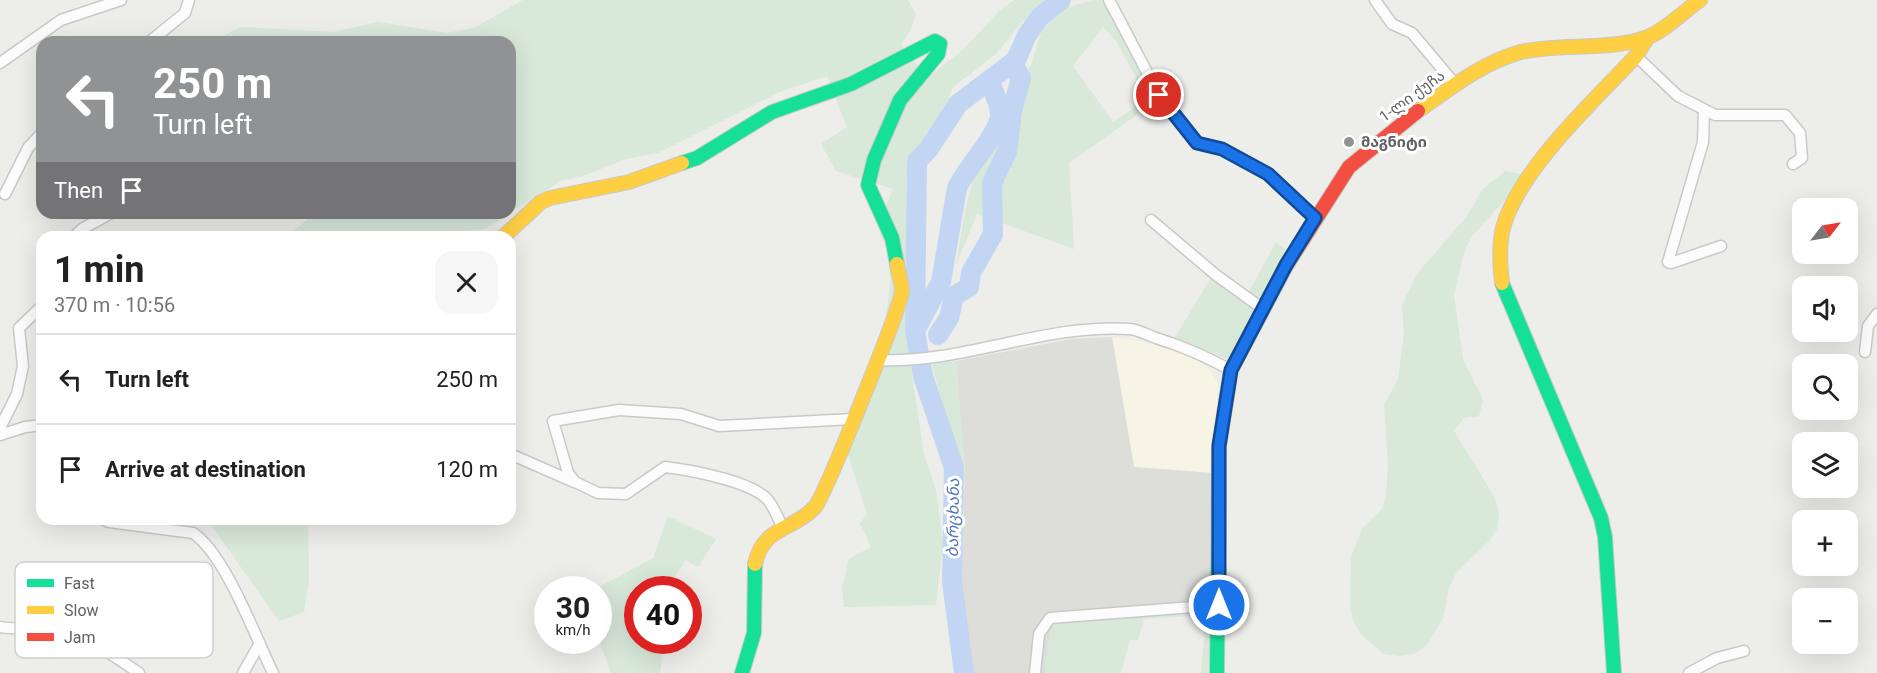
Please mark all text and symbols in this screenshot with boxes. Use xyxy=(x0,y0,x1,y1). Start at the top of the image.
text: 250 m xyxy=(153,59,272,108)
icon: left xyxy=(54,60,132,138)
street label: 1-ლი ქუჩა xyxy=(1376,66,1448,126)
pin xyxy=(1133,69,1184,120)
icon: arrive xyxy=(1142,78,1175,111)
text: Turn left xyxy=(153,109,253,141)
place label: მაგნიტი xyxy=(1361,133,1427,151)
marker: მაგნიტი xyxy=(1342,135,1356,149)
icon: arrive xyxy=(115,174,148,207)
text: Then xyxy=(54,178,103,203)
north arrow xyxy=(1792,198,1858,264)
map controls xyxy=(1792,198,1858,654)
text: 1 min xyxy=(54,249,145,291)
button: close xyxy=(435,251,498,314)
button: sound xyxy=(1792,276,1858,342)
text: 370 m · 10:56 xyxy=(54,293,175,317)
button: search xyxy=(1792,354,1858,420)
icon: left xyxy=(54,363,87,396)
text: Turn left xyxy=(105,367,189,392)
text: 250 m xyxy=(436,367,498,392)
button: layers xyxy=(1792,432,1858,498)
icon: arrive xyxy=(54,453,87,486)
text: Arrive at destination xyxy=(105,457,306,482)
text: 120 m xyxy=(436,457,498,482)
water label: ბარცხანა xyxy=(943,478,963,558)
button: + xyxy=(1792,510,1858,576)
legend xyxy=(15,562,213,658)
position arrow xyxy=(1187,573,1251,637)
text: Fast xyxy=(64,574,95,593)
speed limit sign: 40 xyxy=(624,576,702,654)
button: − xyxy=(1792,588,1858,654)
text: 30 xyxy=(556,590,590,625)
text: Slow xyxy=(64,601,99,620)
text: km/h xyxy=(555,621,591,639)
text: Jam xyxy=(64,628,96,647)

